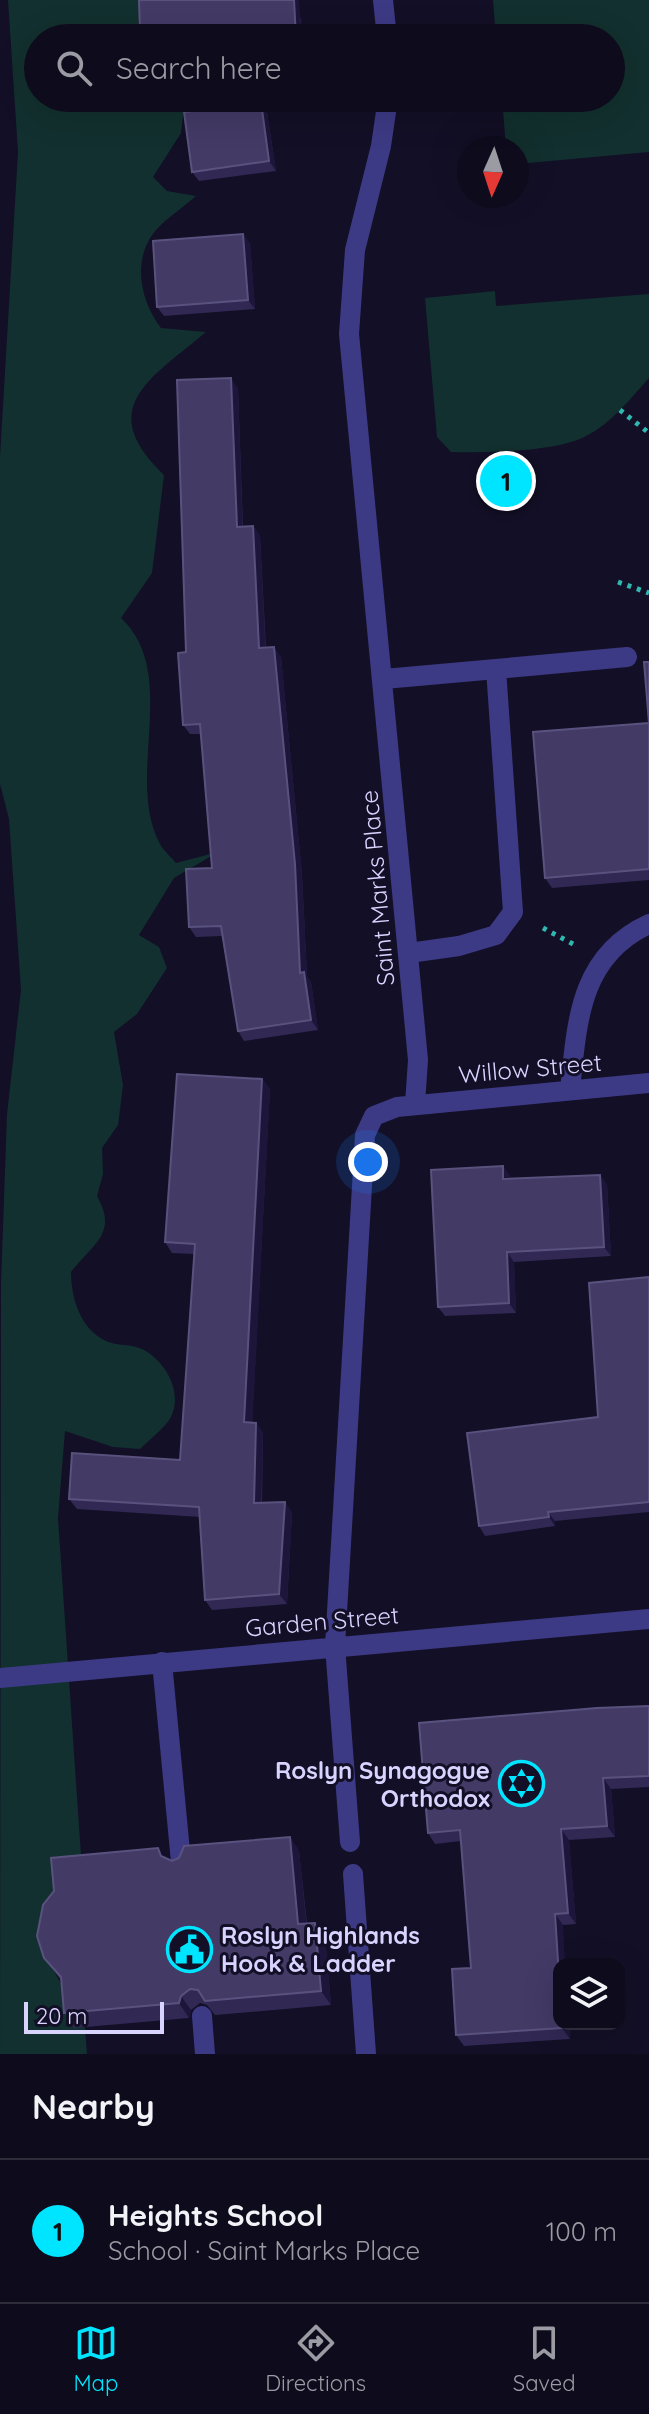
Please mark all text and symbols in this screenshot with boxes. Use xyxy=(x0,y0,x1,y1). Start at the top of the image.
search box xyxy=(24,24,625,112)
icon: search xyxy=(52,46,96,90)
text: Search here xyxy=(116,49,282,87)
north arrow xyxy=(457,136,529,208)
pin: 1 xyxy=(480,451,532,511)
street label: Saint Marks Place xyxy=(354,789,400,987)
street label: Willow Street xyxy=(457,1047,603,1089)
your location xyxy=(348,1142,388,1182)
street label: Garden Street xyxy=(244,1599,400,1643)
place label: Roslyn Synagogue Orthodox xyxy=(275,1755,490,1813)
synagogue icon: Roslyn Synagogue Orthodox xyxy=(497,1760,545,1808)
place label: Roslyn Highlands Hook & Ladder xyxy=(221,1920,420,1978)
public building icon: Roslyn Highlands Hook & Ladder xyxy=(166,1925,214,1973)
map controls xyxy=(553,1958,625,2030)
button: layers xyxy=(553,1958,625,2030)
scale bar xyxy=(24,1998,164,2034)
text: 20 m xyxy=(36,2002,87,2030)
text: Nearby xyxy=(32,2085,155,2128)
text: Heights School xyxy=(108,2196,323,2234)
text: 1 xyxy=(53,2215,63,2248)
text: 100 m xyxy=(546,2215,617,2248)
text: School · Saint Marks Place xyxy=(108,2234,420,2267)
tab: Map xyxy=(73,2321,118,2397)
tab: Directions xyxy=(265,2321,366,2397)
tab: Saved xyxy=(513,2321,576,2397)

